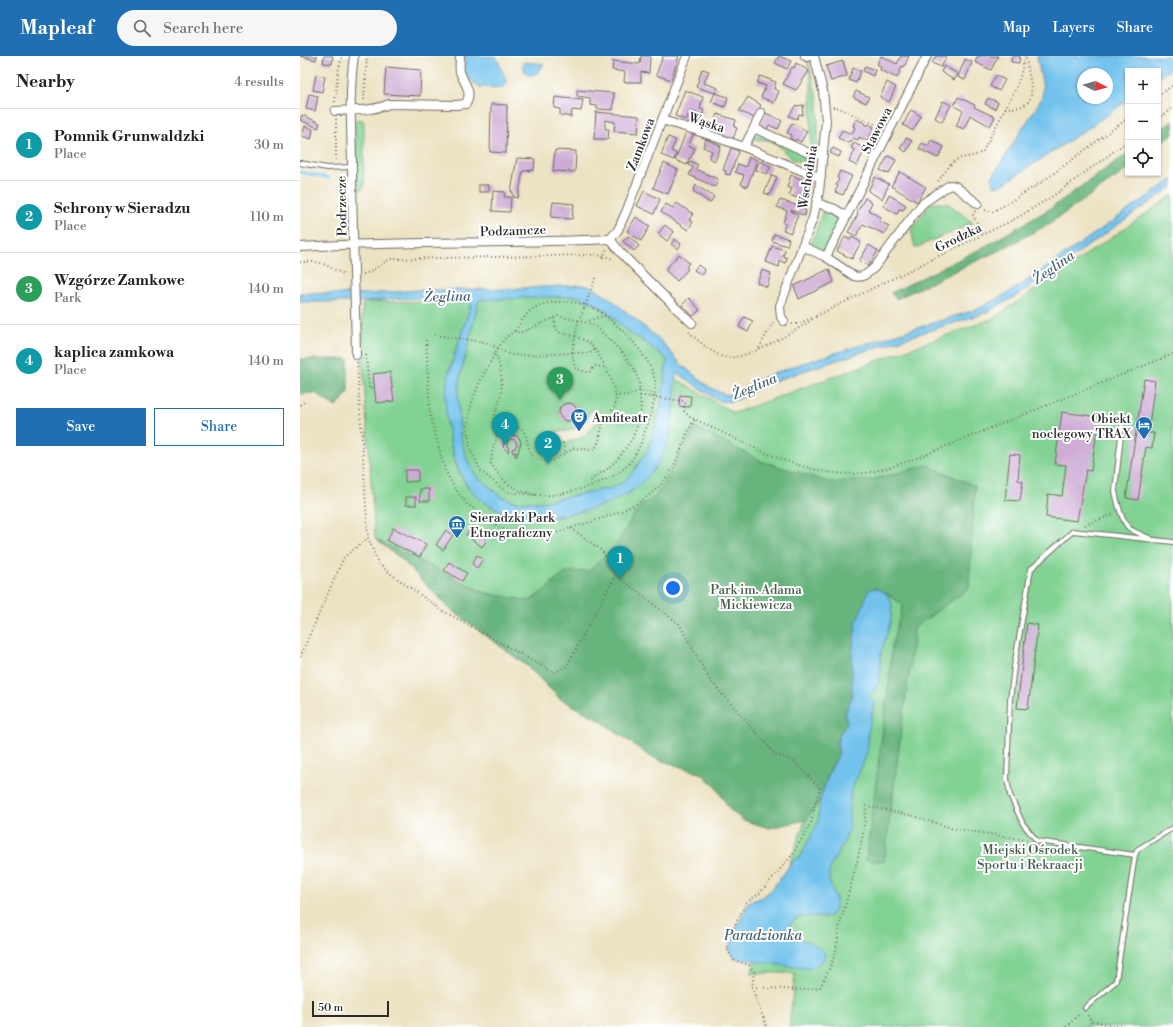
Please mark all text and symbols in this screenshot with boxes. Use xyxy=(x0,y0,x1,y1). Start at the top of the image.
search box xyxy=(117,10,397,46)
text: Mapleaf xyxy=(20,16,93,40)
icon: search xyxy=(131,17,153,39)
text: Search here xyxy=(163,19,243,38)
text: Map xyxy=(1003,19,1030,37)
text: Layers xyxy=(1052,19,1095,37)
text: Share xyxy=(1117,19,1153,37)
north arrow xyxy=(1077,68,1113,104)
map controls xyxy=(1125,68,1161,176)
button: + xyxy=(1125,68,1161,104)
text: Nearby xyxy=(16,71,75,93)
text: 4 results xyxy=(234,74,284,90)
street label: Stawowa xyxy=(858,104,896,157)
button: − xyxy=(1125,104,1161,140)
street label: Wąska xyxy=(686,109,727,136)
street label: Zamkowa xyxy=(623,115,659,173)
text: Pomnik Grunwaldzki xyxy=(54,127,204,146)
text: 1 xyxy=(26,137,32,153)
text: 30 m xyxy=(254,137,284,153)
button: locate xyxy=(1125,140,1161,176)
street label: Wschodnia xyxy=(795,144,821,211)
text: Place xyxy=(54,146,86,162)
street label: Podrzecze xyxy=(333,175,351,236)
text: Schrony w Sieradzu xyxy=(54,199,191,218)
text: 2 xyxy=(25,209,33,225)
text: 110 m xyxy=(250,209,284,225)
text: Place xyxy=(54,218,86,234)
street label: Grodzka xyxy=(933,220,985,256)
street label: Podzamcze xyxy=(480,222,547,240)
water label: Żeglina xyxy=(1028,245,1078,289)
text: Wzgórze Zamkowe xyxy=(54,271,185,290)
text: 3 xyxy=(25,281,33,297)
text: 140 m xyxy=(248,281,284,297)
water label: Żeglina xyxy=(423,286,471,306)
text: Park xyxy=(54,290,81,306)
text: kaplica zamkowa xyxy=(54,343,174,362)
text: 4 xyxy=(25,353,33,369)
text: 140 m xyxy=(248,353,284,369)
text: Place xyxy=(54,362,86,378)
pin: 3 xyxy=(547,367,573,400)
water label: Żeglina xyxy=(728,367,780,404)
theatre icon: Amfiteatr xyxy=(569,407,589,432)
button: Save xyxy=(16,408,146,446)
button: Share xyxy=(154,408,284,446)
place label: Amfiteatr xyxy=(591,410,648,426)
place label: Obiekt noclegowy TRAX xyxy=(1032,411,1132,442)
pin: 4 xyxy=(492,412,518,445)
hotel icon: Obiekt noclegowy TRAX xyxy=(1134,415,1154,440)
pin: 2 xyxy=(535,431,561,464)
place label: Sieradzki Park Etnograficzny xyxy=(470,510,556,541)
museum icon: Sieradzki Park Etnograficzny xyxy=(447,514,467,539)
pin: 1 xyxy=(607,546,633,579)
your location xyxy=(663,578,683,598)
park label: Park im. Adama Mickiewicza xyxy=(710,582,802,613)
park label: Miejski Ośrodek Sportu i Rekraacji xyxy=(977,842,1083,873)
water label: Paradzionka xyxy=(723,927,802,945)
scale bar xyxy=(312,999,389,1018)
text: 50 m xyxy=(318,1001,343,1015)

